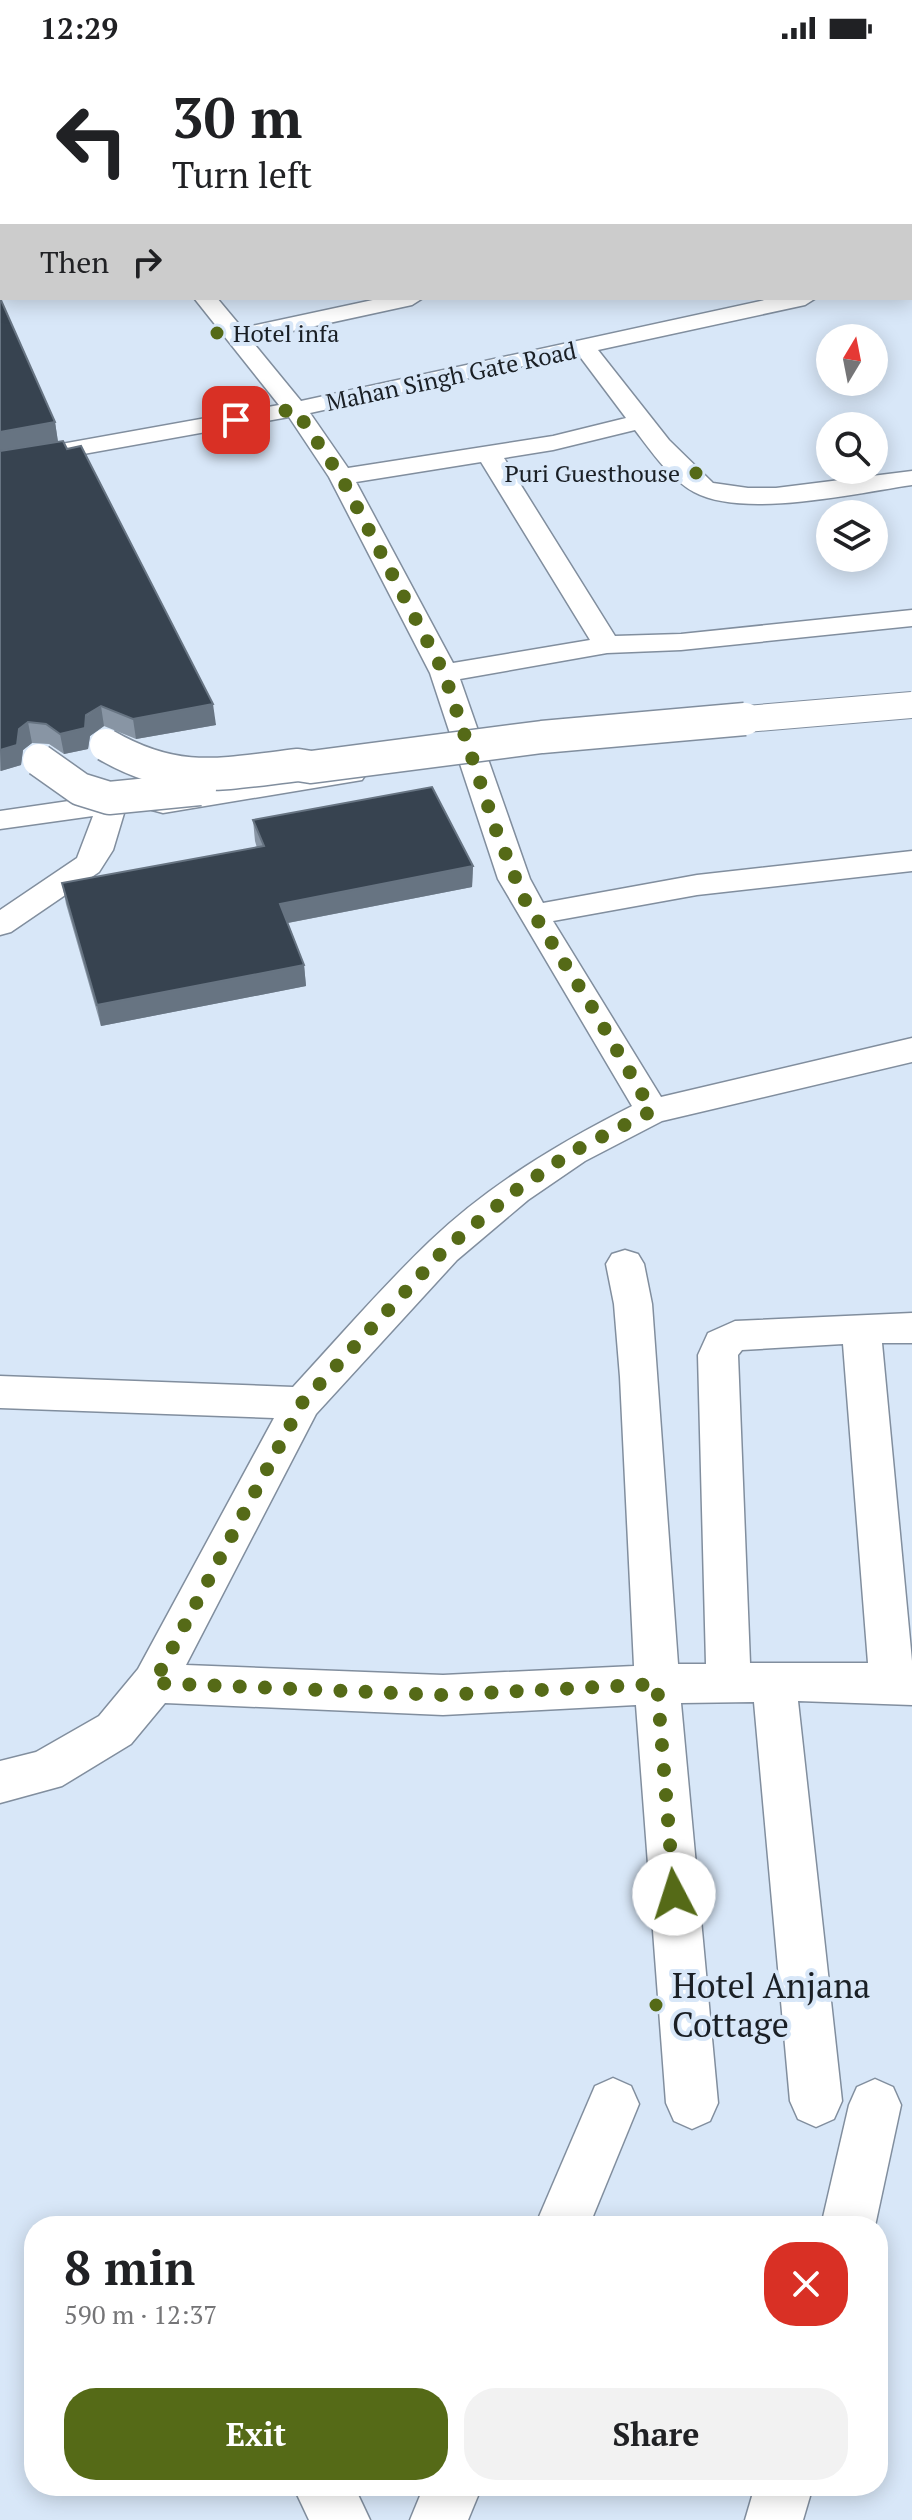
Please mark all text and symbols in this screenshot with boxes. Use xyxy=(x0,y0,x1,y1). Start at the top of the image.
text: 12:29 xyxy=(40,8,118,48)
text: 30 m xyxy=(172,80,302,154)
icon: left xyxy=(40,88,144,192)
text: Turn left xyxy=(172,151,312,198)
icon: right xyxy=(125,240,169,284)
text: Then xyxy=(40,242,109,282)
place label: Hotel infa xyxy=(233,317,339,349)
marker: Hotel infa xyxy=(208,324,226,342)
north arrow xyxy=(816,324,888,396)
map controls xyxy=(816,324,888,572)
street label: Mahan Singh Gate Road xyxy=(323,334,579,418)
pin xyxy=(202,386,270,454)
icon: arrive xyxy=(214,398,258,442)
button: search xyxy=(816,412,888,484)
place label: Puri Guesthouse xyxy=(504,457,680,489)
marker: Puri Guesthouse xyxy=(687,464,705,482)
button: layers xyxy=(816,500,888,572)
position arrow xyxy=(632,1852,716,1936)
place label: Hotel Anjana Cottage xyxy=(672,1963,871,2047)
marker: Hotel Anjana Cottage xyxy=(647,1996,665,2014)
text: 8 min xyxy=(64,2235,195,2299)
button: close xyxy=(764,2242,848,2326)
text: 590 m · 12:37 xyxy=(64,2297,217,2331)
button: Exit xyxy=(64,2388,448,2480)
button: Share xyxy=(464,2388,848,2480)

